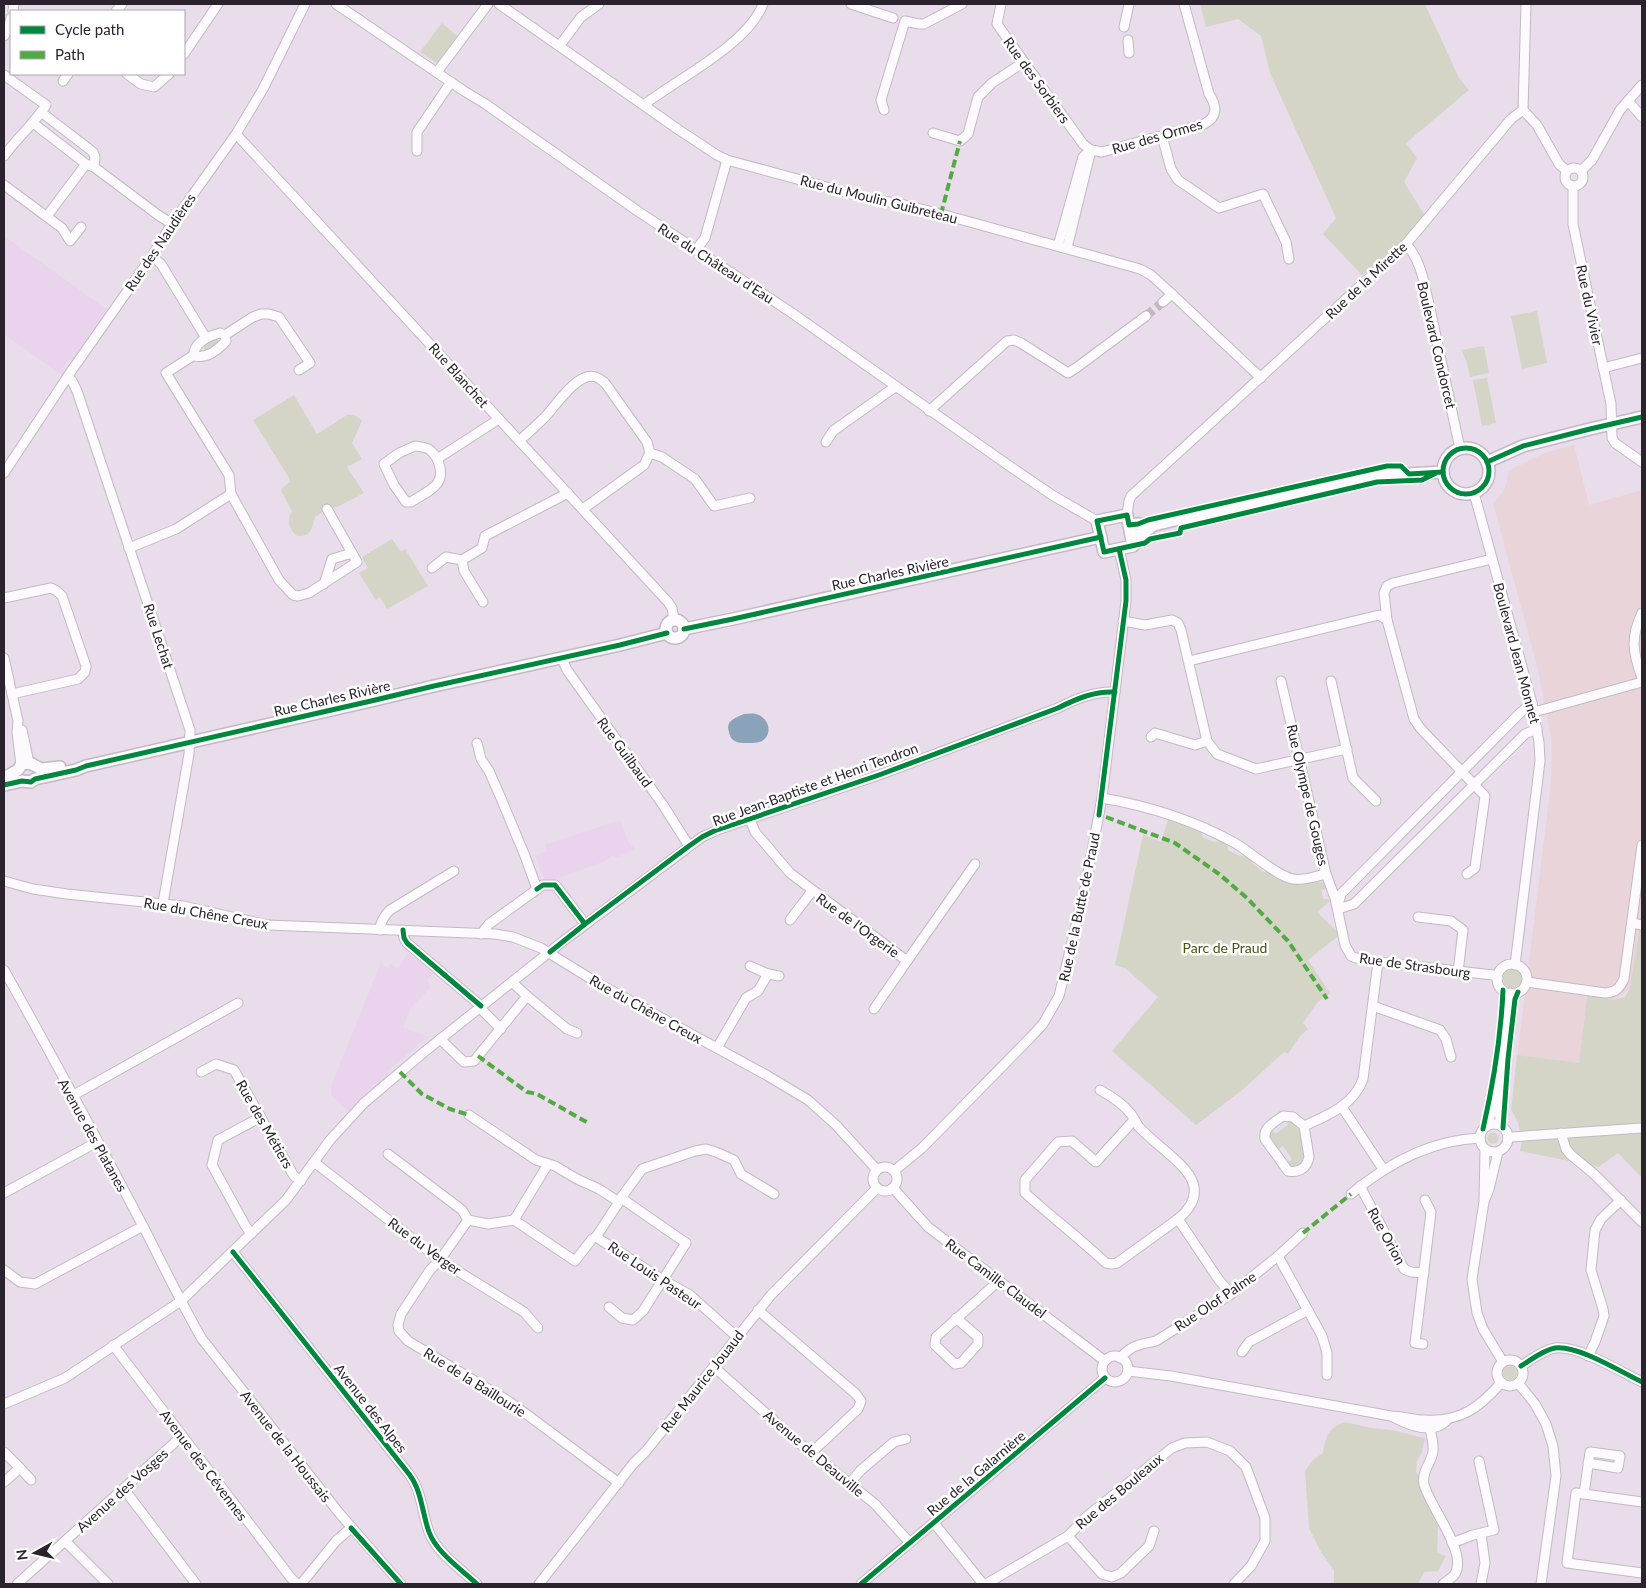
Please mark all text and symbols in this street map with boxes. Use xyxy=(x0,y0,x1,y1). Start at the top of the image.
legend xyxy=(10,10,185,75)
text: Cycle path xyxy=(55,20,124,38)
street label: Rue des Sorbiers xyxy=(1000,34,1074,126)
text: Path xyxy=(55,45,85,63)
street label: Rue des Ormes xyxy=(1110,115,1204,157)
street label: Rue du Moulin Guibreteau xyxy=(799,171,959,227)
street label: Rue des Naudières xyxy=(121,190,199,294)
street label: Rue du Château d'Eau xyxy=(655,219,777,307)
street label: Rue de la Mirette xyxy=(1322,238,1410,322)
street label: Rue du Vivier xyxy=(1573,263,1607,347)
street label: Boulevard Condorcet xyxy=(1414,280,1460,410)
street label: Rue Blanchet xyxy=(426,339,492,411)
street label: Rue Charles Rivière xyxy=(830,552,950,594)
street label: Boulevard Jean Monnet xyxy=(1490,581,1544,725)
street label: Rue Lechat xyxy=(140,601,178,671)
street label: Rue Charles Rivière xyxy=(272,676,392,720)
street label: Rue Guilbaud xyxy=(594,714,656,790)
street label: Rue Olympe de Gouges xyxy=(1283,723,1333,867)
street label: Rue Jean-Baptiste et Henri Tendron xyxy=(710,739,920,829)
street label: Rue de la Butte de Praud xyxy=(1055,831,1103,983)
street label: Rue de l'Orgerie xyxy=(813,889,903,961)
street label: Rue du Chêne Creux xyxy=(142,894,270,932)
park label: Parc de Praud xyxy=(1183,939,1267,956)
street label: Rue de Strasbourg xyxy=(1358,949,1472,981)
street label: Rue du Chêne Creux xyxy=(587,971,705,1047)
street label: Avenue des Platanes xyxy=(55,1076,131,1194)
street label: Rue des Métiers xyxy=(233,1077,297,1171)
street label: Rue Orion xyxy=(1364,1205,1410,1267)
street label: Rue du Verger xyxy=(385,1214,465,1278)
street label: Rue Camille Claudel xyxy=(942,1235,1050,1321)
street label: Rue Louis Pasteur xyxy=(605,1237,705,1313)
street label: Rue Olof Palme xyxy=(1171,1267,1259,1335)
street label: Rue Maurice Jouaud xyxy=(657,1327,747,1435)
street label: Rue de la Baillourie xyxy=(421,1344,529,1420)
street label: Avenue des Alpes xyxy=(331,1360,411,1456)
street label: Avenue de la Houssais xyxy=(237,1387,335,1505)
street label: Avenue des Cévennes xyxy=(157,1406,251,1524)
street label: Avenue de Deauville xyxy=(760,1406,868,1500)
street label: Rue de la Galarnière xyxy=(923,1427,1029,1519)
street label: Avenue des Vosges xyxy=(73,1444,171,1536)
street label: Rue des Bouleaux xyxy=(1072,1449,1166,1533)
north arrow xyxy=(10,1528,60,1578)
text: N xyxy=(12,1548,31,1561)

